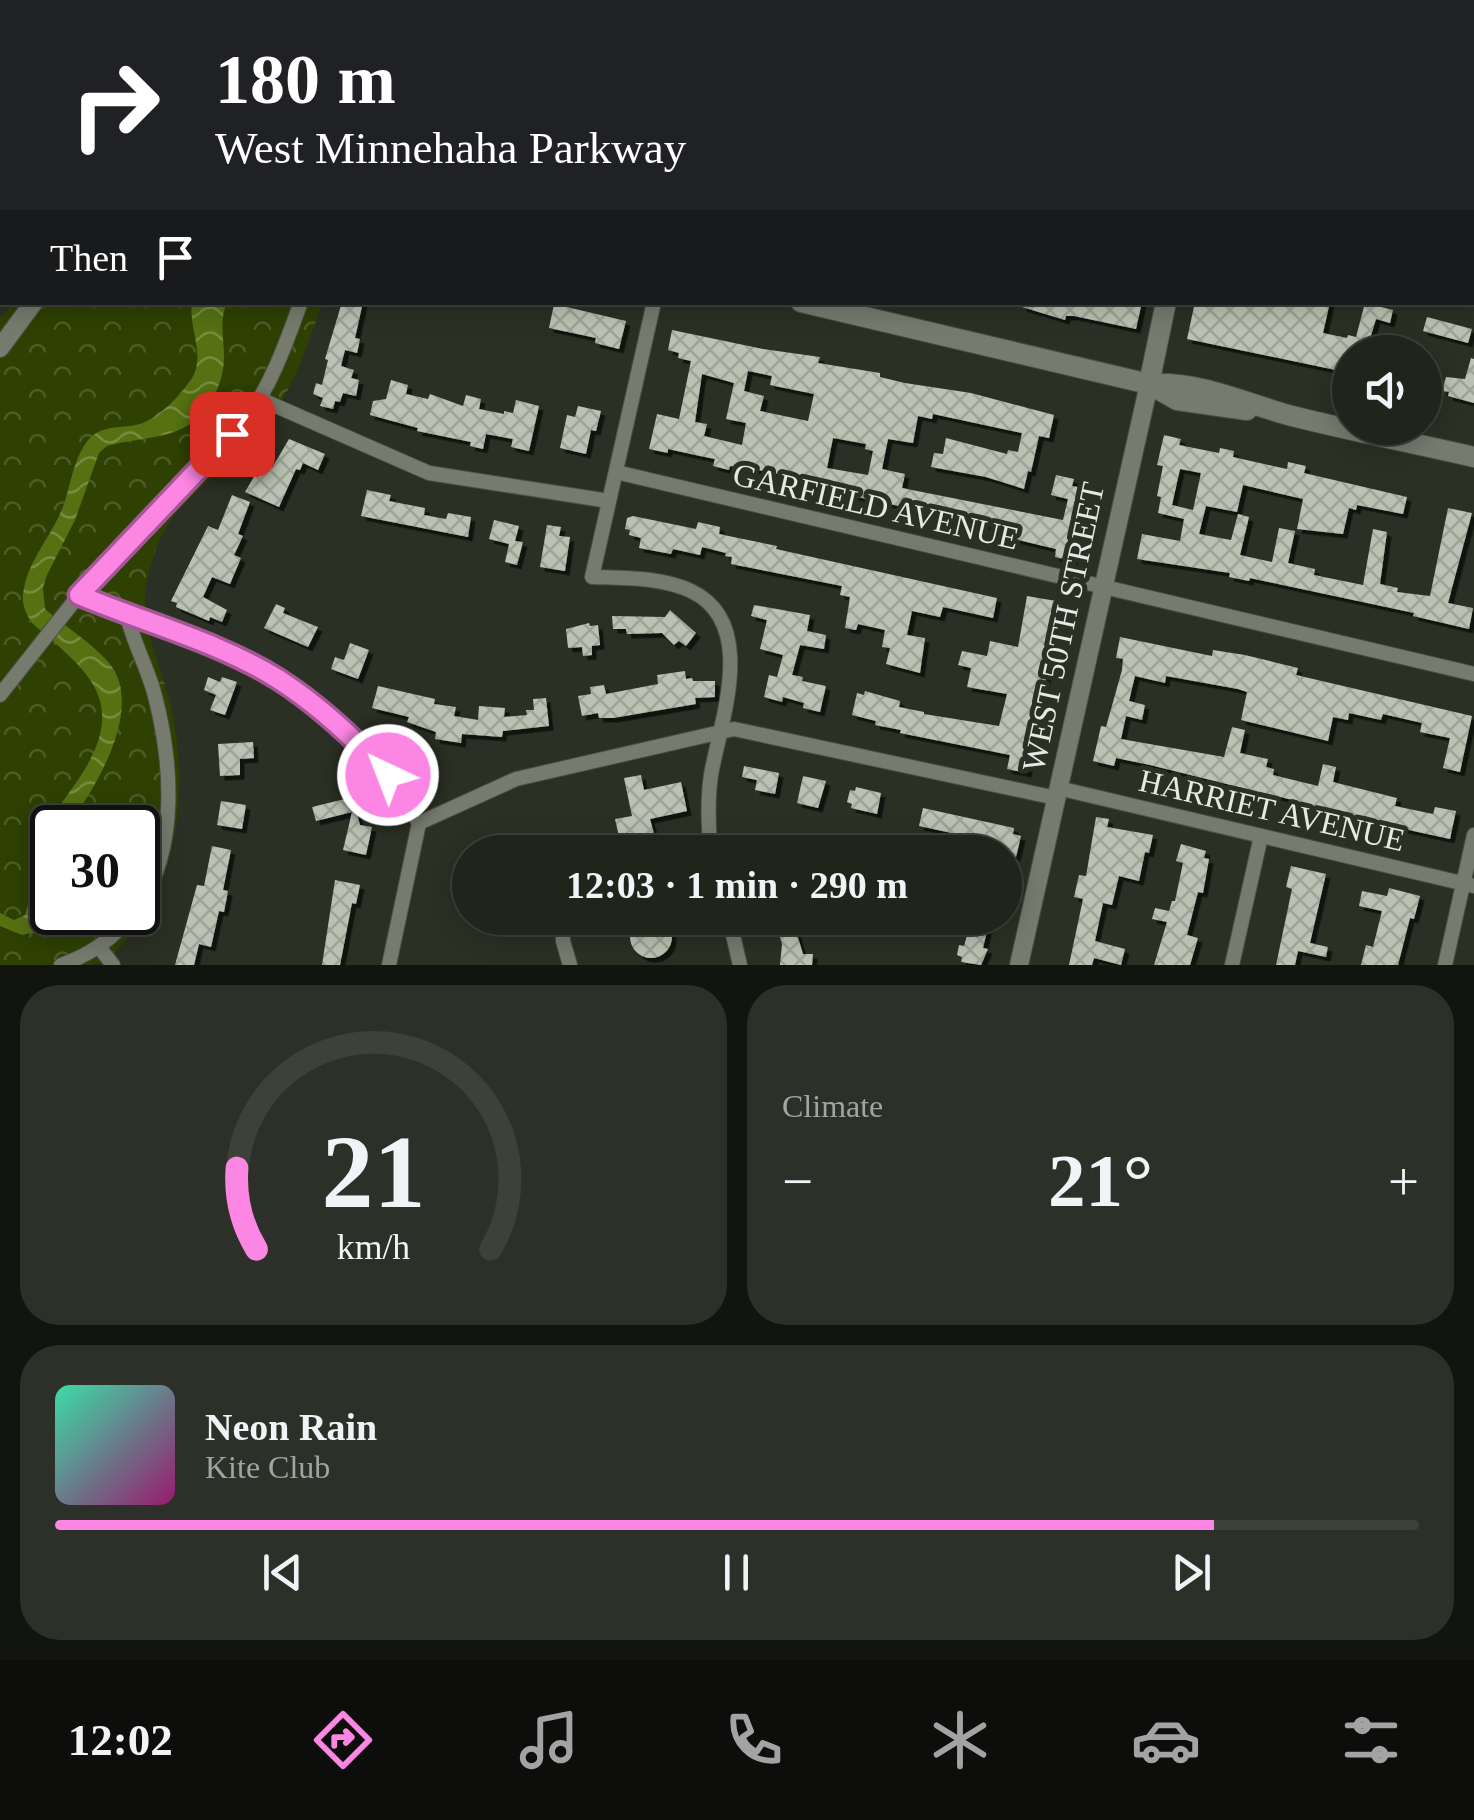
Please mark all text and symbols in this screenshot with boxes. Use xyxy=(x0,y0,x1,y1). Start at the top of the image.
icon: right xyxy=(50,40,180,170)
text: 180 m xyxy=(215,41,396,118)
text: West Minnehaha Parkway xyxy=(215,123,686,173)
icon: arrive xyxy=(148,230,203,285)
text: Then xyxy=(50,237,128,279)
map controls xyxy=(1332,335,1442,445)
button: sound xyxy=(1332,335,1442,445)
pin xyxy=(190,392,275,477)
icon: arrive xyxy=(205,407,260,462)
street label: GARFIELD AVENUE xyxy=(730,456,1022,556)
street label: WEST 50TH STREET xyxy=(1015,479,1111,775)
position arrow xyxy=(336,723,440,827)
street label: HARRIET AVENUE xyxy=(1136,762,1408,858)
speed limit sign: 30 xyxy=(30,805,160,935)
text: 12:03 · 1 min · 290 m xyxy=(566,864,908,906)
text: Climate xyxy=(782,1088,883,1124)
text: 21 xyxy=(322,1114,426,1229)
text: 21° xyxy=(1048,1139,1153,1222)
text: − xyxy=(782,1151,813,1212)
text: + xyxy=(1388,1151,1419,1212)
text: km/h xyxy=(337,1227,410,1267)
text: Neon Rain xyxy=(205,1406,377,1448)
text: Kite Club xyxy=(205,1449,330,1485)
icon: previous xyxy=(255,1545,310,1600)
icon: pause xyxy=(709,1545,764,1600)
icon: next xyxy=(1164,1545,1219,1600)
icon: directions xyxy=(308,1705,378,1775)
icon: music xyxy=(514,1705,584,1775)
icon: phone xyxy=(719,1705,789,1775)
icon: climate xyxy=(925,1705,995,1775)
icon: car xyxy=(1131,1705,1201,1775)
icon: filters xyxy=(1336,1705,1406,1775)
text: 12:02 xyxy=(68,1715,173,1765)

